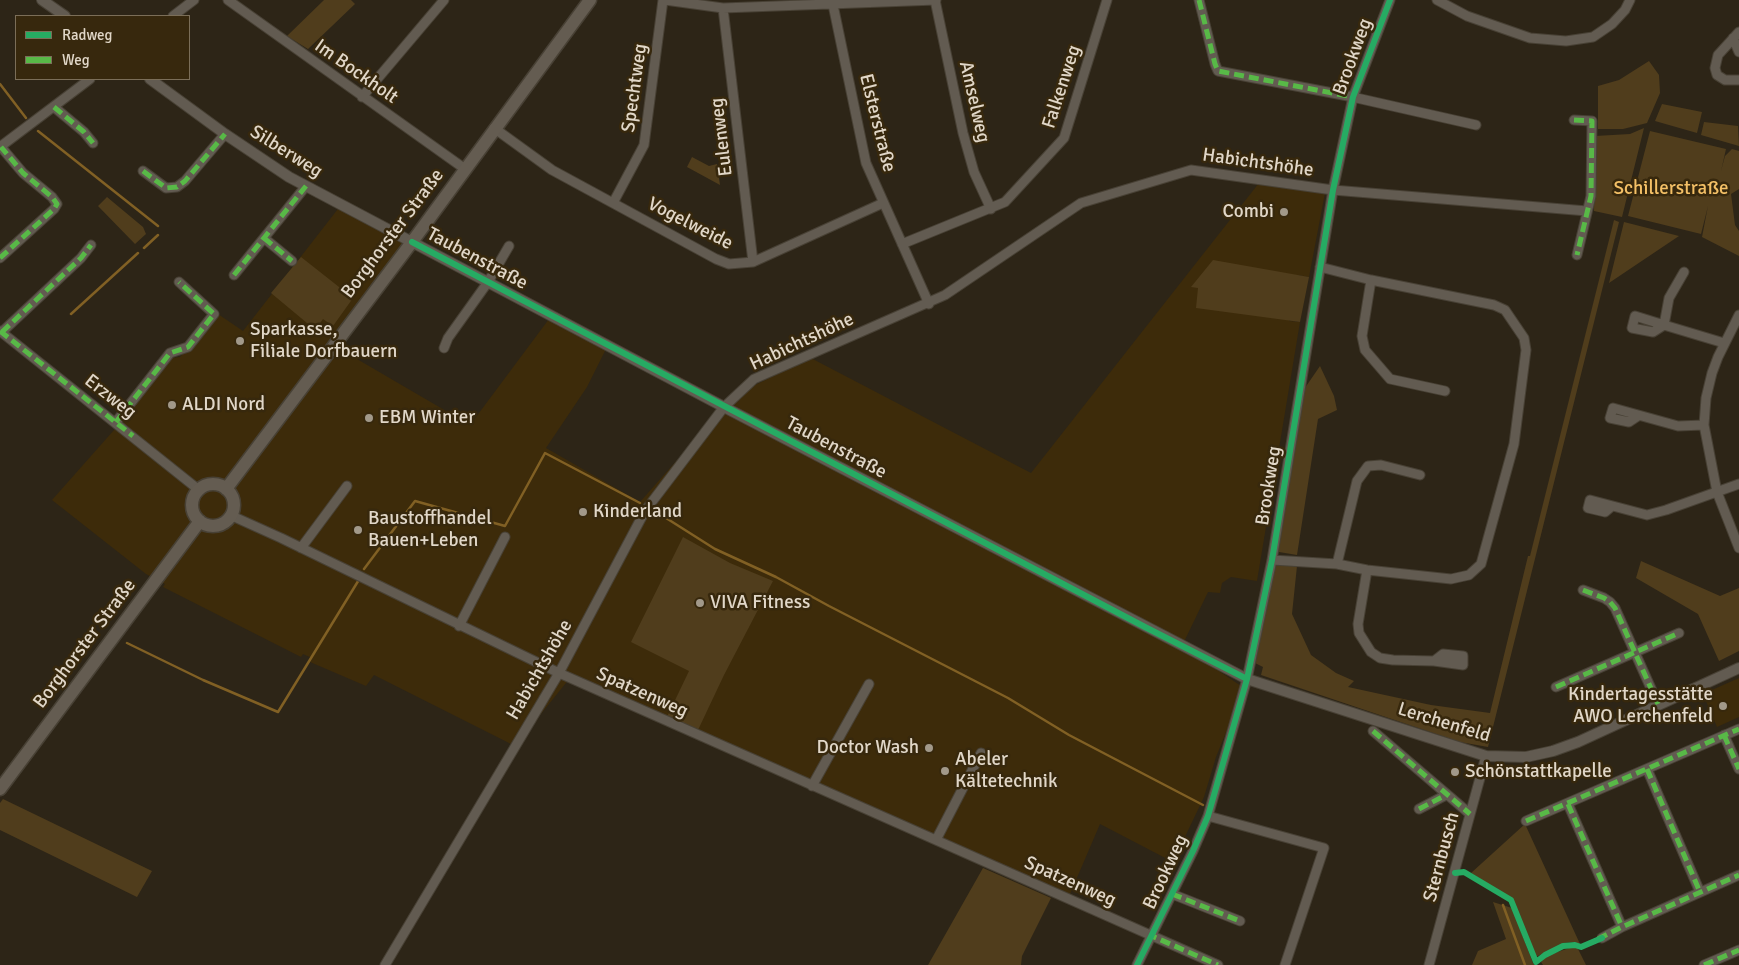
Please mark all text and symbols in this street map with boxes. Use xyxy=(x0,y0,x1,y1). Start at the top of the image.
legend xyxy=(15,15,190,80)
street label: Brookweg xyxy=(1329,15,1377,99)
text: Radweg xyxy=(62,26,112,44)
street label: Im Bockholt xyxy=(310,35,402,109)
street label: Spechtweg xyxy=(618,42,652,134)
street label: Falkenweg xyxy=(1038,42,1086,132)
text: Weg xyxy=(62,51,90,69)
street label: Amselweg xyxy=(954,59,994,145)
street label: Elsterstraße xyxy=(854,71,900,175)
street label: Eulenweg xyxy=(706,96,738,178)
street label: Silberweg xyxy=(246,121,326,183)
street label: Habichtshöhe xyxy=(1201,144,1315,182)
street label: Borghorster Straße xyxy=(337,165,449,303)
park label: Schillerstraße xyxy=(1613,178,1729,200)
street label: Vogelweide xyxy=(644,193,736,255)
place label: Combi xyxy=(1222,201,1274,223)
marker: Combi xyxy=(1278,206,1290,218)
street label: Taubenstraße xyxy=(423,223,531,295)
street label: Habichtshöhe xyxy=(746,308,858,376)
place label: Sparkasse, Filiale Dorfbauern xyxy=(250,319,397,363)
marker: Sparkasse, Filiale Dorfbauern xyxy=(234,335,246,347)
street label: Erzweg xyxy=(80,370,140,424)
place label: ALDI Nord xyxy=(182,394,265,416)
marker: ALDI Nord xyxy=(166,399,178,411)
place label: EBM Winter xyxy=(379,407,475,429)
marker: EBM Winter xyxy=(363,412,375,424)
street label: Taubenstraße xyxy=(782,412,890,484)
street label: Brookweg xyxy=(1251,445,1287,527)
place label: Kinderland xyxy=(593,501,682,523)
marker: Kinderland xyxy=(577,506,589,518)
place label: Baustoffhandel Bauen+Leben xyxy=(368,508,492,552)
marker: Baustoffhandel Bauen+Leben xyxy=(352,524,364,536)
street label: Borghorster Straße xyxy=(29,575,141,713)
place label: VIVA Fitness xyxy=(710,592,810,614)
marker: VIVA Fitness xyxy=(694,597,706,609)
street label: Habichtshöhe xyxy=(502,616,578,724)
street label: Spatzenweg xyxy=(593,663,691,723)
place label: Kindertagesstätte AWO Lerchenfeld xyxy=(1568,684,1713,728)
street label: Lerchenfeld xyxy=(1395,698,1493,748)
marker: Kindertagesstätte AWO Lerchenfeld xyxy=(1717,700,1729,712)
place label: Doctor Wash xyxy=(817,737,919,759)
marker: Doctor Wash xyxy=(923,742,935,754)
place label: Abeler Kältetechnik xyxy=(955,749,1058,793)
place label: Schönstattkapelle xyxy=(1465,761,1612,783)
marker: Abeler Kältetechnik xyxy=(939,765,951,777)
marker: Schönstattkapelle xyxy=(1449,766,1461,778)
street label: Sternbusch xyxy=(1419,810,1465,904)
street label: Brookweg xyxy=(1139,831,1193,913)
street label: Spatzenweg xyxy=(1021,852,1119,912)

